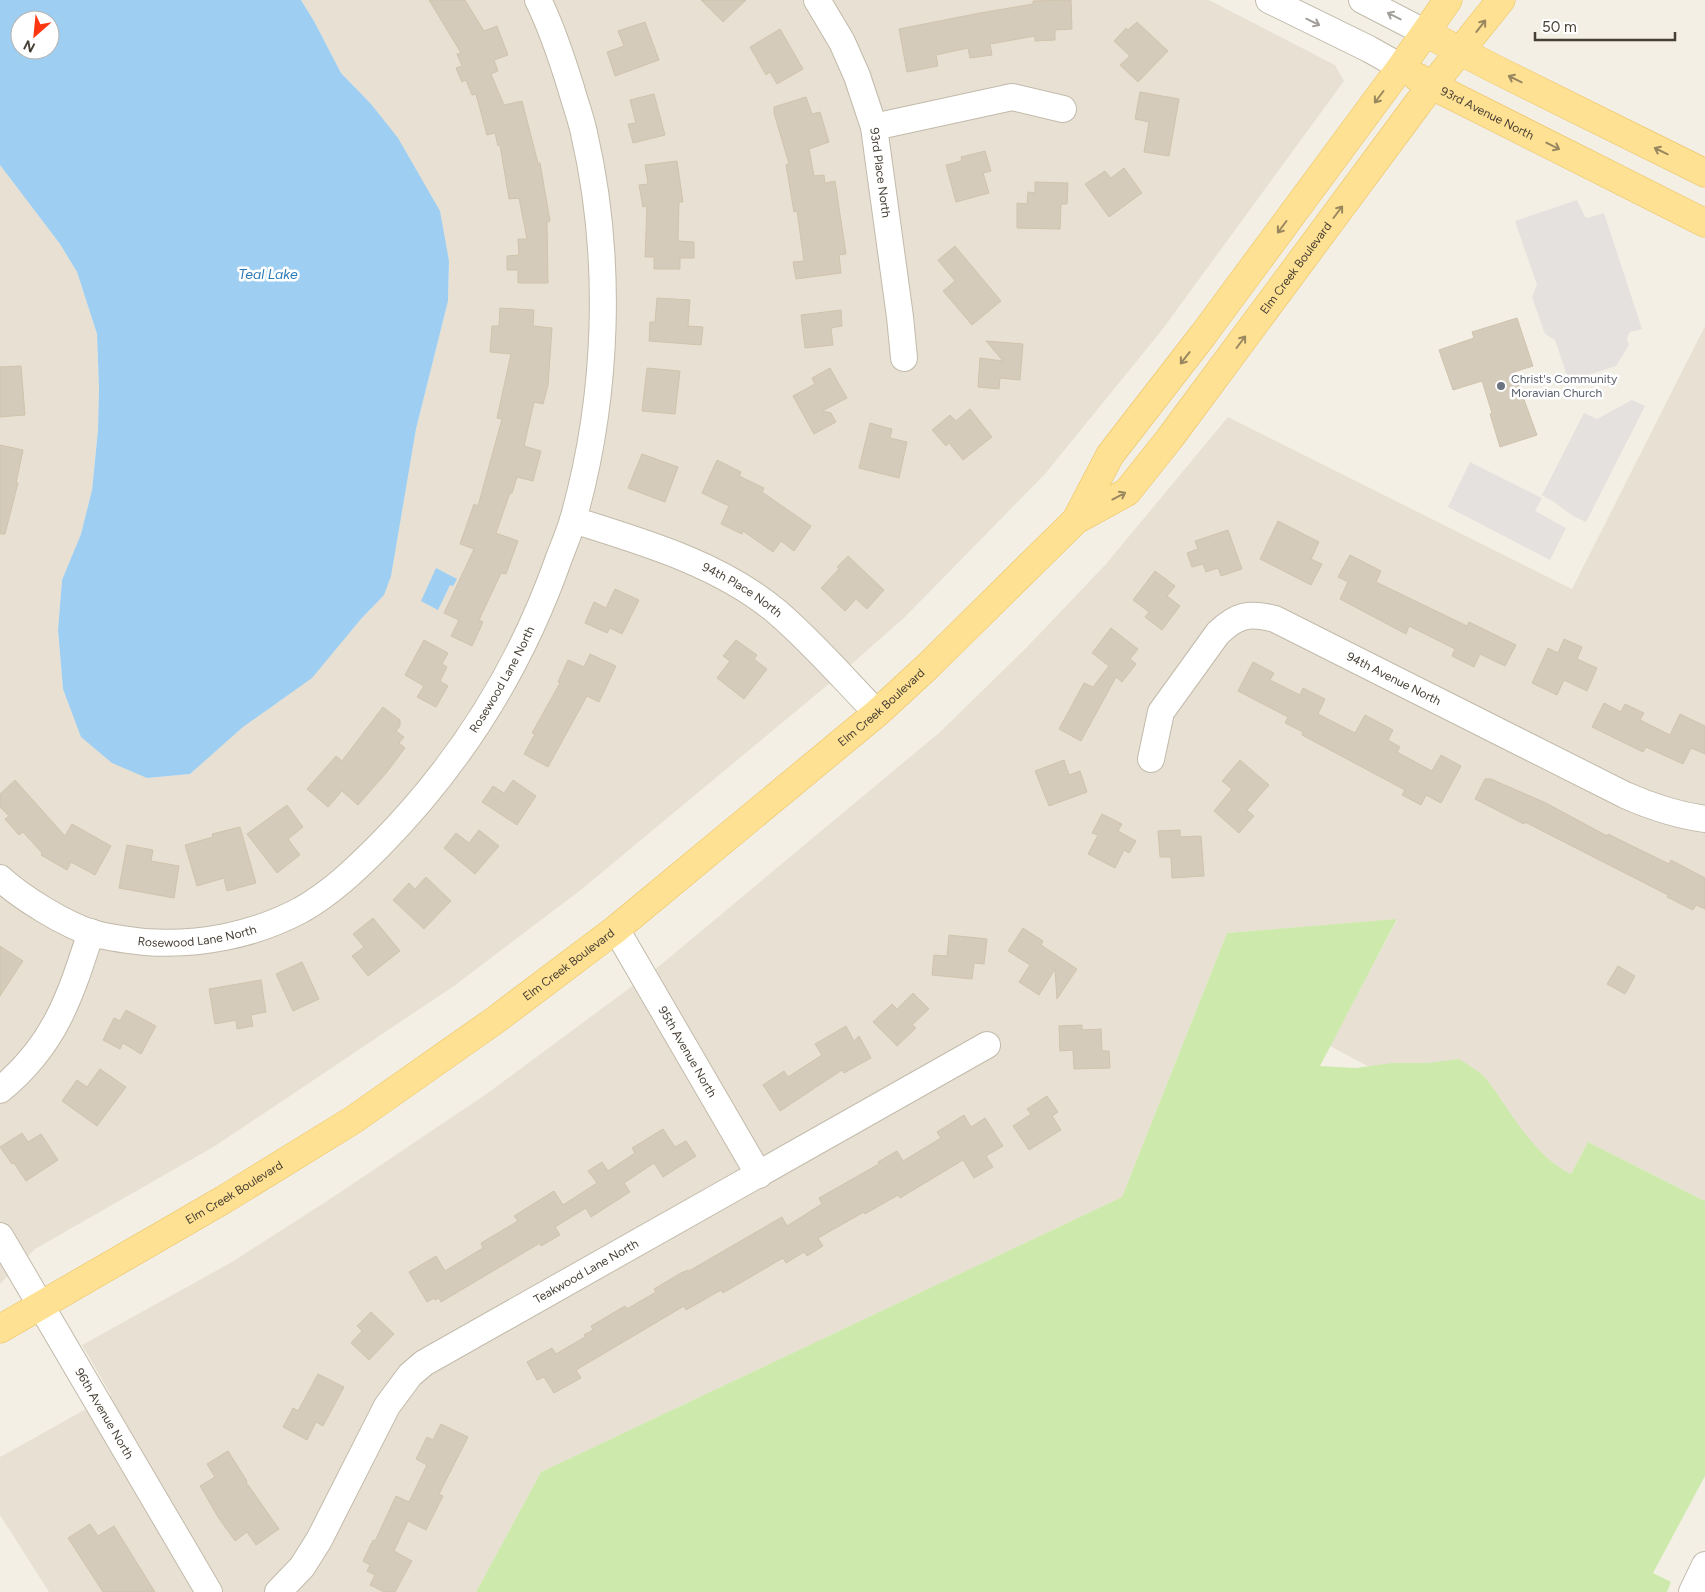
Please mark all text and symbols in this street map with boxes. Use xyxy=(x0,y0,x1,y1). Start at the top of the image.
north arrow xyxy=(10,10,60,60)
scale bar xyxy=(1535,10,1675,42)
one-way arrow xyxy=(1387,11,1402,20)
one-way arrow xyxy=(1305,18,1320,27)
text: 50 m xyxy=(1542,18,1577,36)
one-way arrow xyxy=(1476,19,1486,33)
text: N xyxy=(21,36,38,56)
one-way arrow xyxy=(1508,74,1523,84)
street label: 93rd Avenue North xyxy=(1438,84,1536,143)
one-way arrow xyxy=(1374,90,1384,104)
street label: 93rd Place North xyxy=(867,127,893,219)
one-way arrow xyxy=(1545,142,1560,151)
one-way arrow xyxy=(1654,146,1669,155)
one-way arrow xyxy=(1333,205,1343,219)
street label: Elm Creek Boulevard xyxy=(1257,219,1335,317)
one-way arrow xyxy=(1277,220,1288,233)
water label: Teal Lake xyxy=(238,266,298,283)
one-way arrow xyxy=(1235,336,1246,349)
one-way arrow xyxy=(1180,351,1191,364)
place label: Christ's Community Moravian Church xyxy=(1511,372,1618,400)
marker: Christ's Community Moravian Church xyxy=(1495,380,1507,392)
one-way arrow xyxy=(1111,491,1126,501)
street label: 94th Place North xyxy=(700,560,785,620)
street label: Rosewood Lane North xyxy=(467,624,537,735)
street label: 94th Avenue North xyxy=(1344,649,1444,708)
street label: Elm Creek Boulevard xyxy=(835,666,928,749)
street label: Rosewood Lane North xyxy=(137,922,258,950)
street label: Elm Creek Boulevard xyxy=(520,926,617,1004)
street label: 95th Avenue North xyxy=(655,1004,719,1100)
street label: Elm Creek Boulevard xyxy=(183,1158,285,1227)
street label: Teakwood Lane North xyxy=(531,1236,641,1307)
street label: 96th Avenue North xyxy=(72,1366,137,1462)

